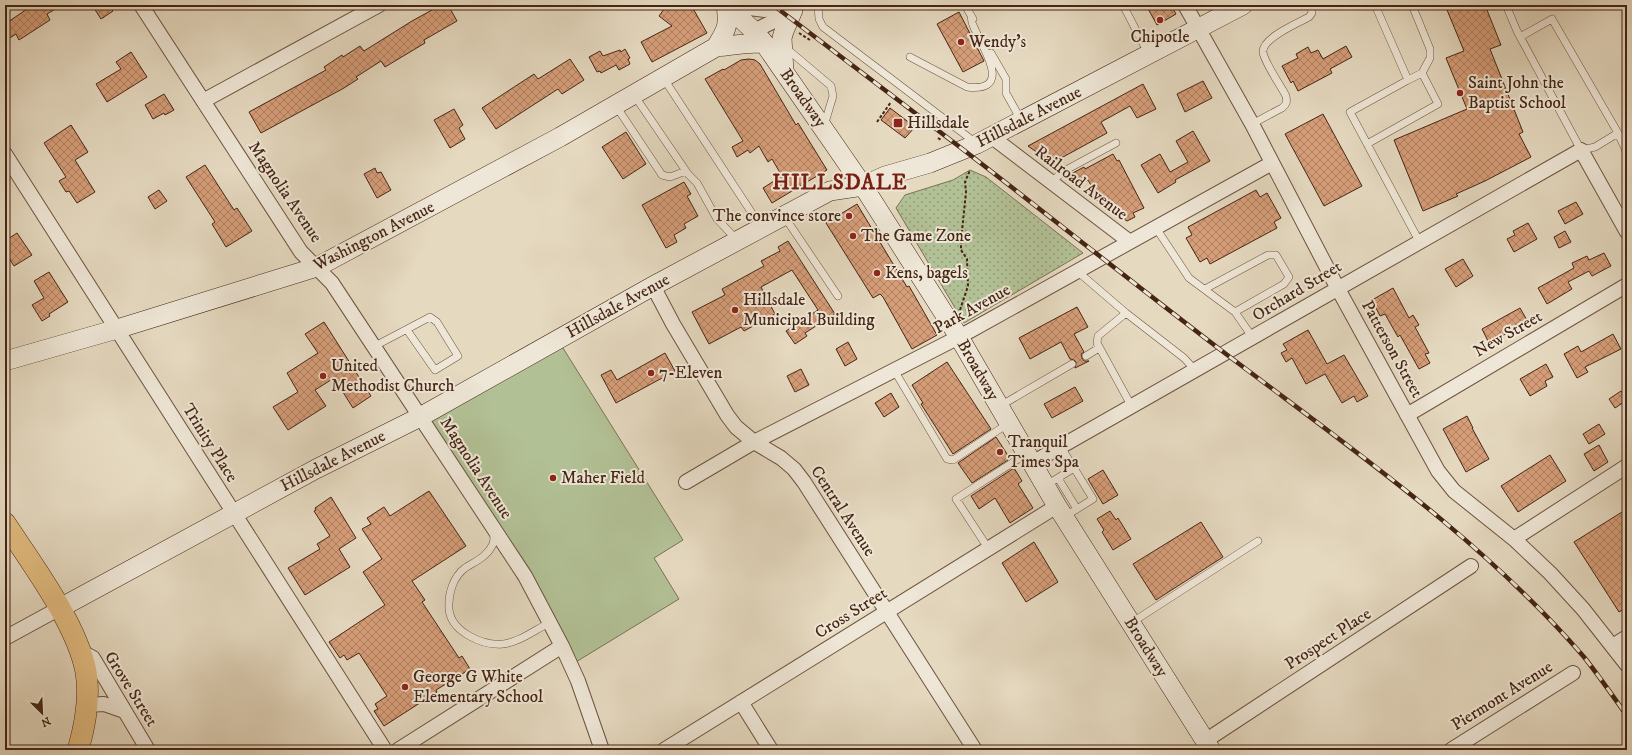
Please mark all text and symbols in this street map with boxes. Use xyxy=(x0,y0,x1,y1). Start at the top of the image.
marker: Chipotle xyxy=(1155,15,1165,25)
place label: Chipotle xyxy=(1131,26,1189,48)
place label: Wendy's xyxy=(968,31,1026,53)
marker: Wendy's xyxy=(956,37,966,47)
street label: Broadway xyxy=(775,64,832,132)
place label: Saint John the Baptist School xyxy=(1468,72,1566,114)
street label: Hillsdale Avenue xyxy=(973,81,1085,153)
marker: Saint John the Baptist School xyxy=(1455,88,1465,98)
place label: Hillsdale xyxy=(907,112,969,134)
marker: Hillsdale xyxy=(892,117,904,129)
street label: Magnolia Avenue xyxy=(243,137,327,247)
street label: Railroad Avenue xyxy=(1030,141,1132,225)
district label: HILLSDALE xyxy=(772,170,908,196)
street label: Washington Avenue xyxy=(309,196,438,276)
place label: The convince store xyxy=(713,205,841,227)
marker: The convince store xyxy=(844,211,854,221)
place label: The Game Zone xyxy=(861,225,971,247)
marker: The Game Zone xyxy=(848,231,858,241)
street label: Orchard Street xyxy=(1248,255,1346,326)
place label: Kens, bagels xyxy=(885,262,968,284)
marker: Kens, bagels xyxy=(872,268,882,278)
street label: Hillsdale Avenue xyxy=(562,269,674,343)
street label: Park Avenue xyxy=(930,279,1014,339)
place label: Hillsdale Municipal Building xyxy=(743,289,875,331)
street label: Patterson Street xyxy=(1356,296,1428,402)
marker: Hillsdale Municipal Building xyxy=(730,305,740,315)
street label: New Street xyxy=(1470,305,1547,362)
street label: Broadway xyxy=(952,336,1005,405)
place label: United Methodist Church xyxy=(331,355,454,397)
place label: 7-Eleven xyxy=(659,362,722,384)
marker: 7-Eleven xyxy=(646,368,656,378)
marker: United Methodist Church xyxy=(318,371,328,381)
street label: Trinity Place xyxy=(177,400,243,486)
street label: Magnolia Avenue xyxy=(435,413,517,523)
street label: Hillsdale Avenue xyxy=(277,425,389,497)
place label: Tranquil Times Spa xyxy=(1008,431,1080,473)
marker: Tranquil Times Spa xyxy=(995,447,1005,457)
street label: Central Avenue xyxy=(805,461,881,561)
place label: Maher Field xyxy=(561,467,646,489)
marker: Maher Field xyxy=(548,473,558,483)
street label: Cross Street xyxy=(811,582,892,644)
street label: Prospect Place xyxy=(1281,603,1375,675)
street label: Broadway xyxy=(1119,613,1174,682)
street label: Grove Street xyxy=(99,647,163,731)
street label: Piermont Avenue xyxy=(1447,656,1557,736)
place label: George G White Elementary School xyxy=(413,666,543,708)
marker: George G White Elementary School xyxy=(400,682,410,692)
north arrow xyxy=(22,693,62,733)
text: N xyxy=(39,713,53,729)

